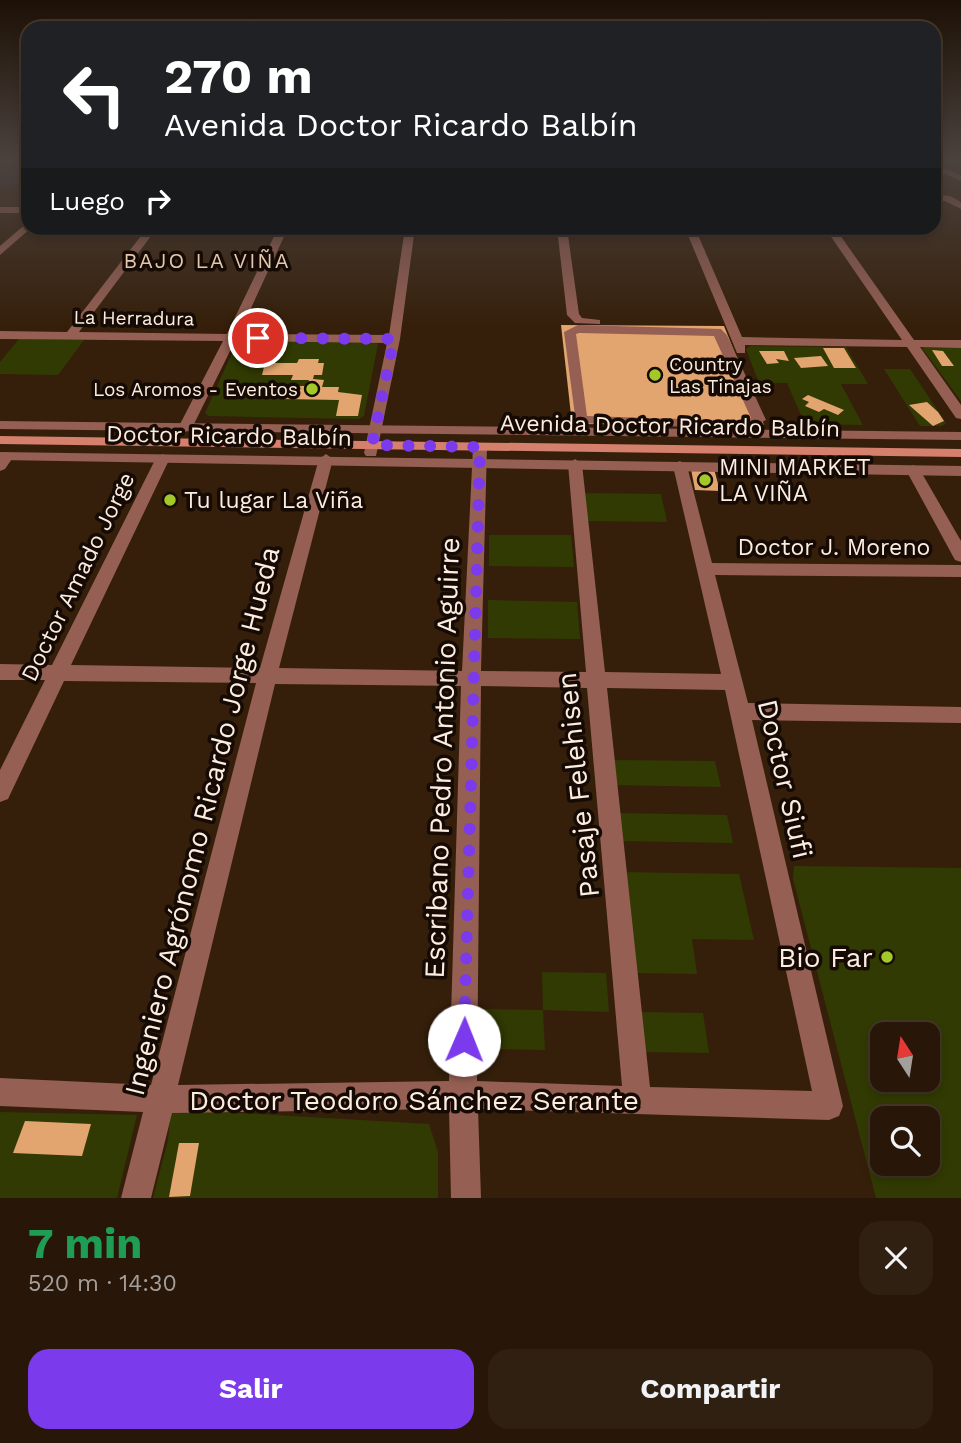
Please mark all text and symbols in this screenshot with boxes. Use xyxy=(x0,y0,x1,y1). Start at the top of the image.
text: 270 m xyxy=(164,47,313,105)
icon: left xyxy=(49,49,140,140)
text: Avenida Doctor Ricardo Balbín xyxy=(164,106,637,144)
icon: right xyxy=(139,182,177,220)
text: Luego xyxy=(49,186,125,216)
district label: BAJO LA VIÑA xyxy=(123,248,291,273)
street label: La Herradura xyxy=(73,305,195,331)
pin xyxy=(228,308,288,368)
icon: arrive xyxy=(239,319,277,357)
place label: Country Las Tinajas xyxy=(669,353,772,398)
marker: Country Las Tinajas xyxy=(647,367,663,383)
place label: Los Aromos - Eventos xyxy=(93,378,298,401)
marker: Los Aromos - Eventos xyxy=(304,381,320,397)
street label: Avenida Doctor Ricardo Balbín xyxy=(500,410,840,442)
street label: Doctor Ricardo Balbín xyxy=(106,420,352,452)
place label: MINI MARKET LA VIÑA xyxy=(719,454,871,507)
street label: Doctor Amado Jorge xyxy=(16,468,140,686)
marker: MINI MARKET LA VIÑA xyxy=(697,472,713,488)
place label: Tu lugar La Viña xyxy=(184,487,363,514)
marker: Tu lugar La Viña xyxy=(162,492,178,508)
street label: Doctor J. Moreno xyxy=(738,534,930,561)
street label: Escribano Pedro Antonio Aguirre xyxy=(418,537,466,979)
street label: Ingeniero Agrónomo Ricardo Jorge Hueda xyxy=(118,543,286,1099)
street label: Pasaje Felehisen xyxy=(550,671,606,899)
street label: Doctor Siufi xyxy=(751,696,819,862)
place label: Bio Far xyxy=(778,941,873,974)
marker: Bio Far xyxy=(879,949,895,965)
position arrow xyxy=(427,1003,501,1077)
north arrow xyxy=(870,1022,940,1092)
map controls xyxy=(870,1022,940,1176)
street label: Doctor Teodoro Sánchez Serante xyxy=(189,1084,639,1117)
button: search xyxy=(870,1106,940,1176)
text: 7 min xyxy=(28,1219,142,1268)
button: close xyxy=(859,1221,933,1295)
text: 520 m · 14:30 xyxy=(28,1270,177,1297)
button: Salir xyxy=(28,1349,474,1429)
button: Compartir xyxy=(488,1349,933,1429)

